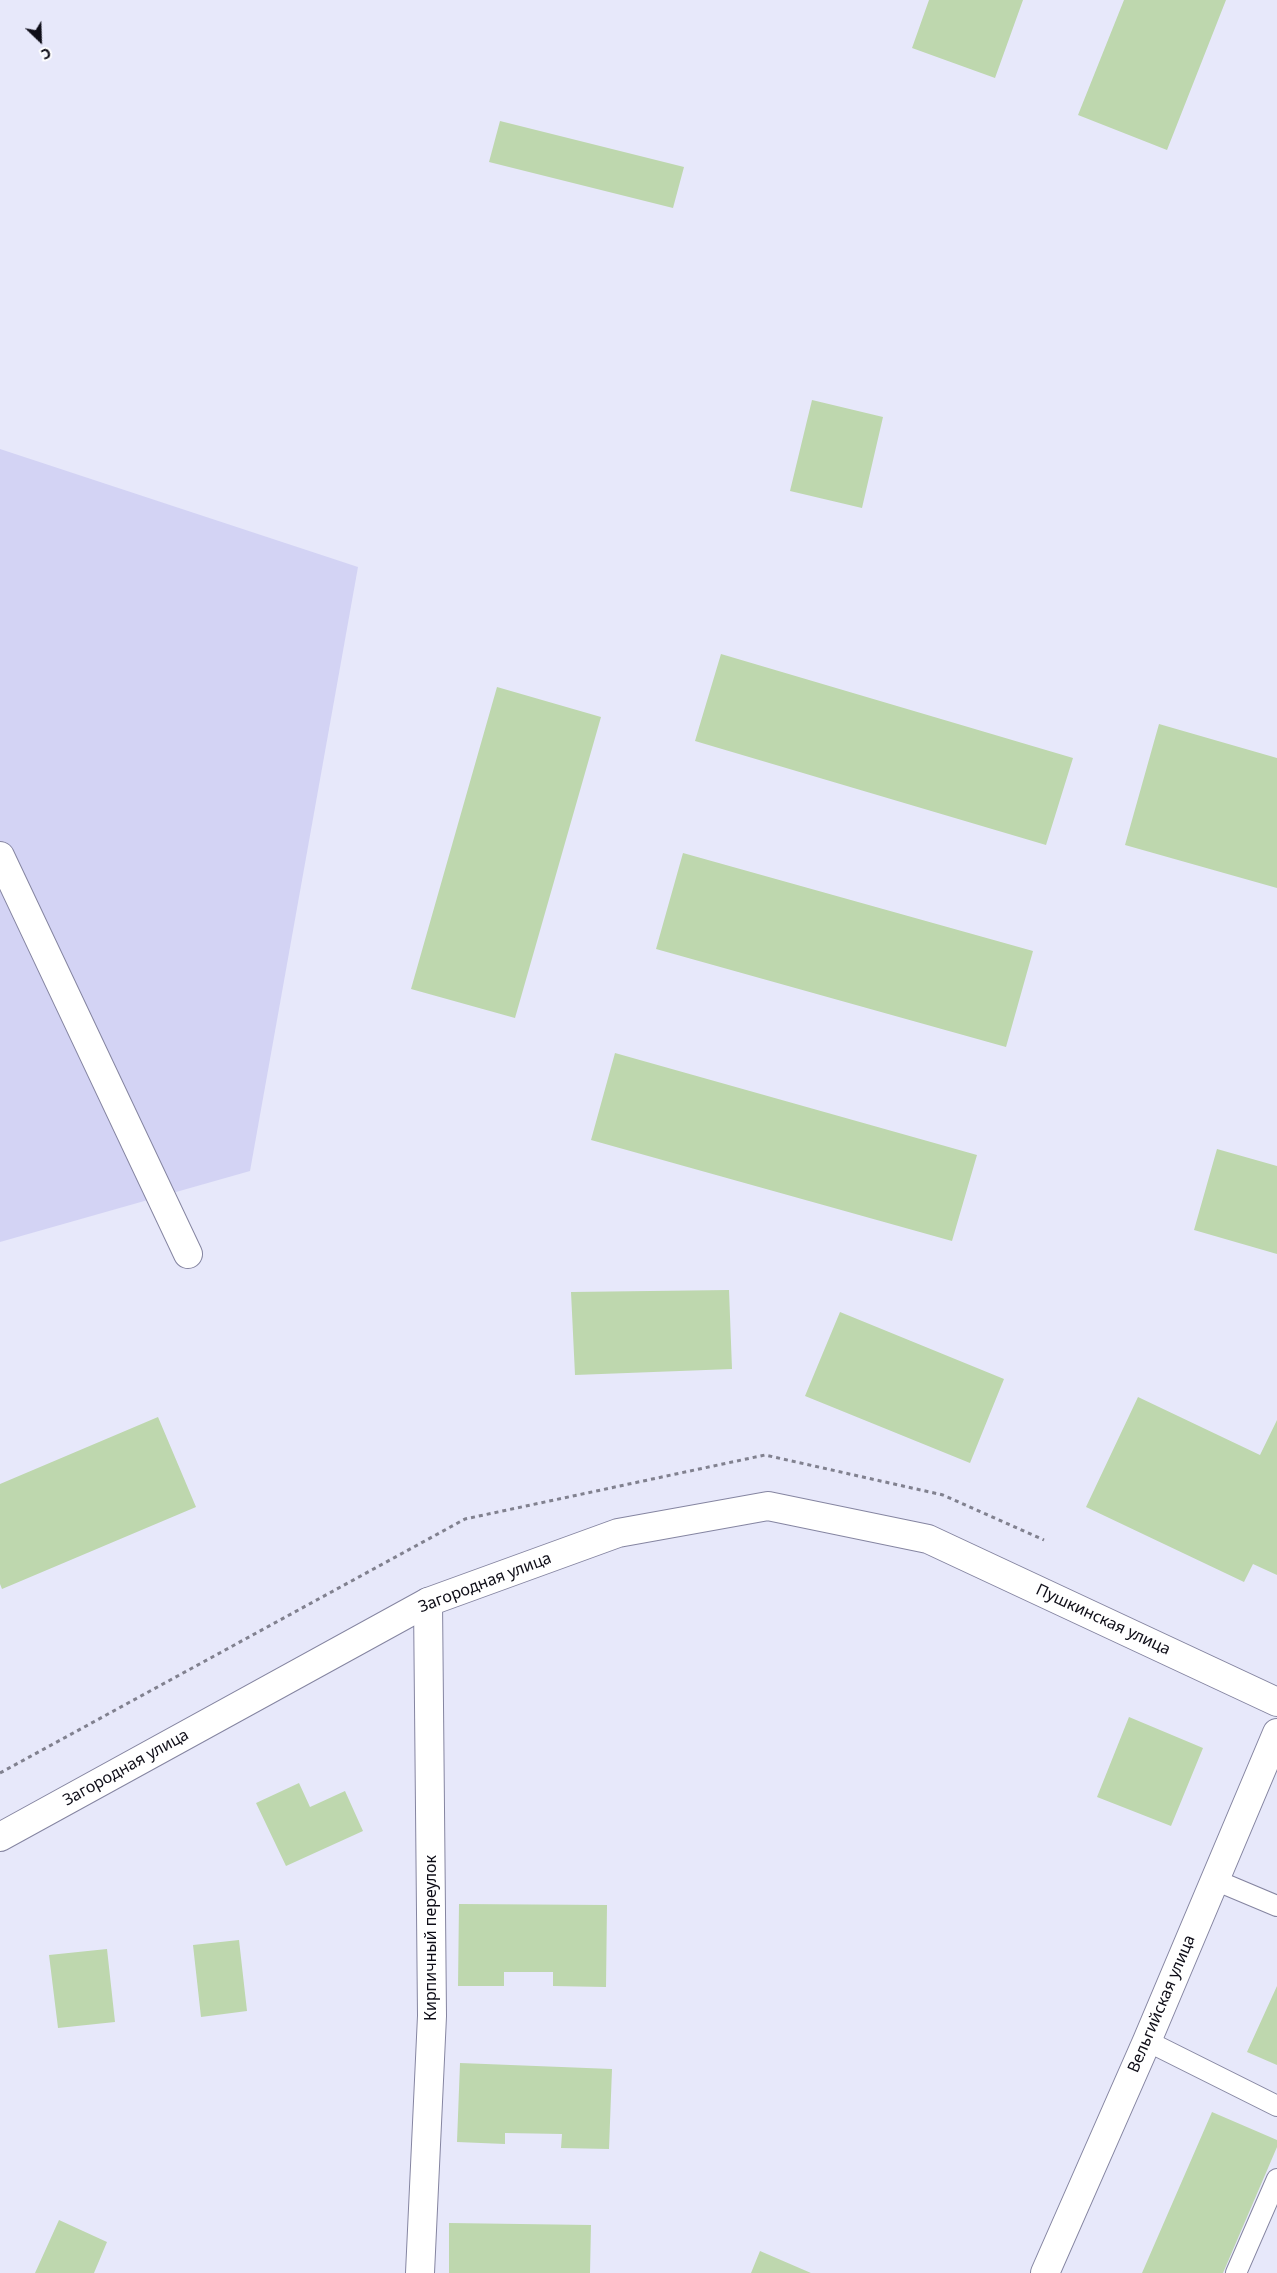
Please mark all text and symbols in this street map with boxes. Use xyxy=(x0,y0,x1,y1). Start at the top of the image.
north arrow xyxy=(15,15,65,65)
text: С xyxy=(38,44,54,65)
street label: Загородная улица xyxy=(416,1549,554,1617)
street label: Пушкинская улица xyxy=(1033,1580,1173,1660)
street label: Загородная улица xyxy=(60,1725,192,1811)
street label: Кирпичный переулок xyxy=(421,1855,441,2021)
street label: Вельгийская улица xyxy=(1124,1932,1200,2076)

